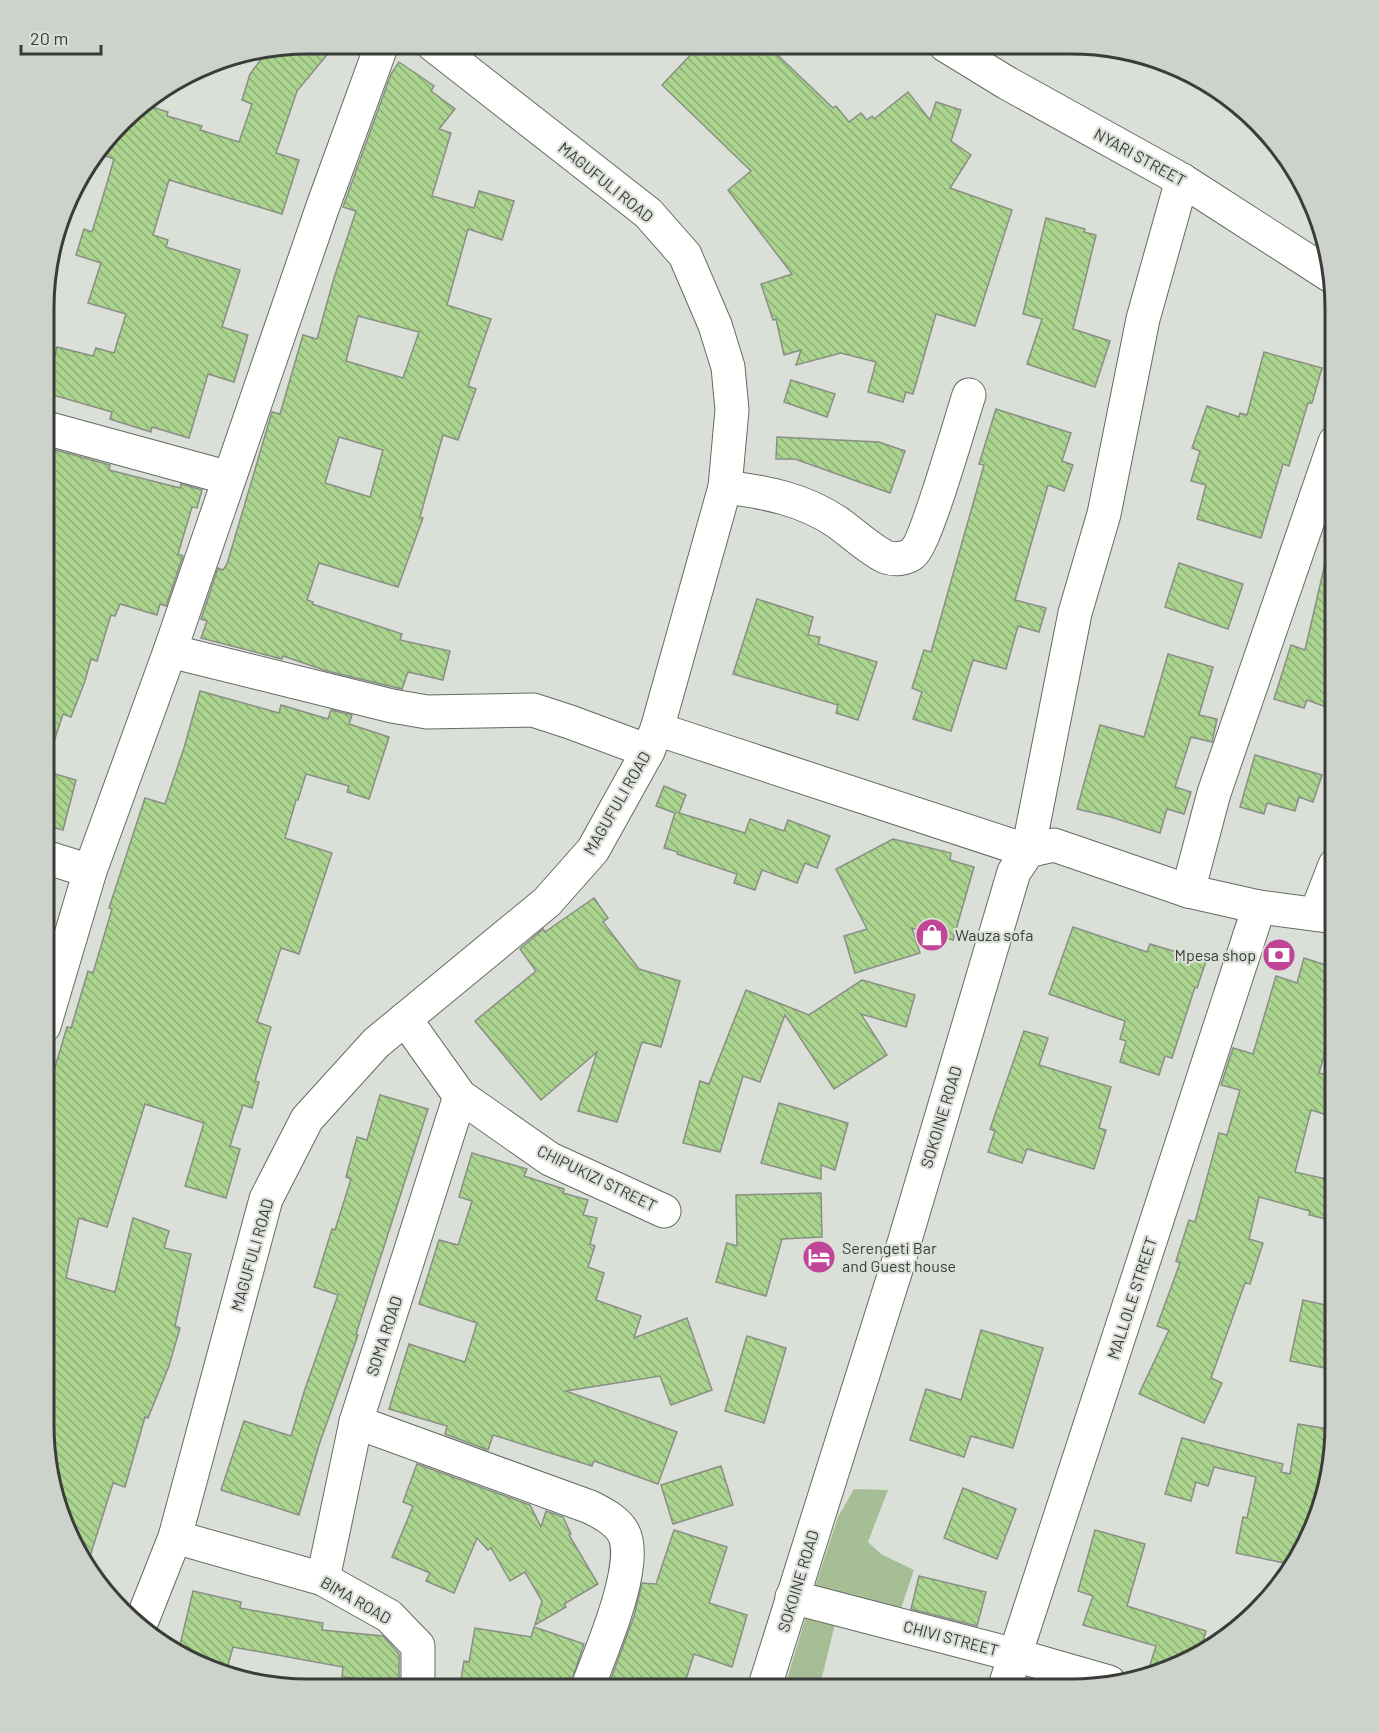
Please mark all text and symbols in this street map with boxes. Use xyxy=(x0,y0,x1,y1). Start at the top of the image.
scale bar xyxy=(21,18,100,56)
text: 20 m xyxy=(30,27,68,49)
street label: NYARI STREET xyxy=(1091,124,1189,190)
street label: MAGUFULI ROAD xyxy=(555,138,658,226)
street label: MAGUFULI ROAD xyxy=(579,748,654,858)
shop icon: Wauza sofa xyxy=(914,917,950,953)
place label: Wauza sofa xyxy=(955,925,1033,944)
bank icon: Mpesa shop xyxy=(1261,937,1297,973)
place label: Mpesa shop xyxy=(1175,945,1256,964)
street label: SOKOINE ROAD xyxy=(916,1063,965,1170)
street label: CHIPUKIZI STREET xyxy=(534,1140,660,1215)
street label: MAGUFULI ROAD xyxy=(226,1196,277,1313)
street label: MALLOLE STREET xyxy=(1103,1234,1160,1361)
place label: Serengeti Bar and Guest house xyxy=(842,1238,956,1275)
hotel icon: Serengeti Bar and Guest house xyxy=(801,1239,837,1275)
street label: SOMA ROAD xyxy=(362,1293,405,1378)
street label: SOKOINE ROAD xyxy=(773,1527,822,1634)
street label: BIMA ROAD xyxy=(318,1572,395,1627)
street label: CHIVI STREET xyxy=(902,1616,1001,1659)

